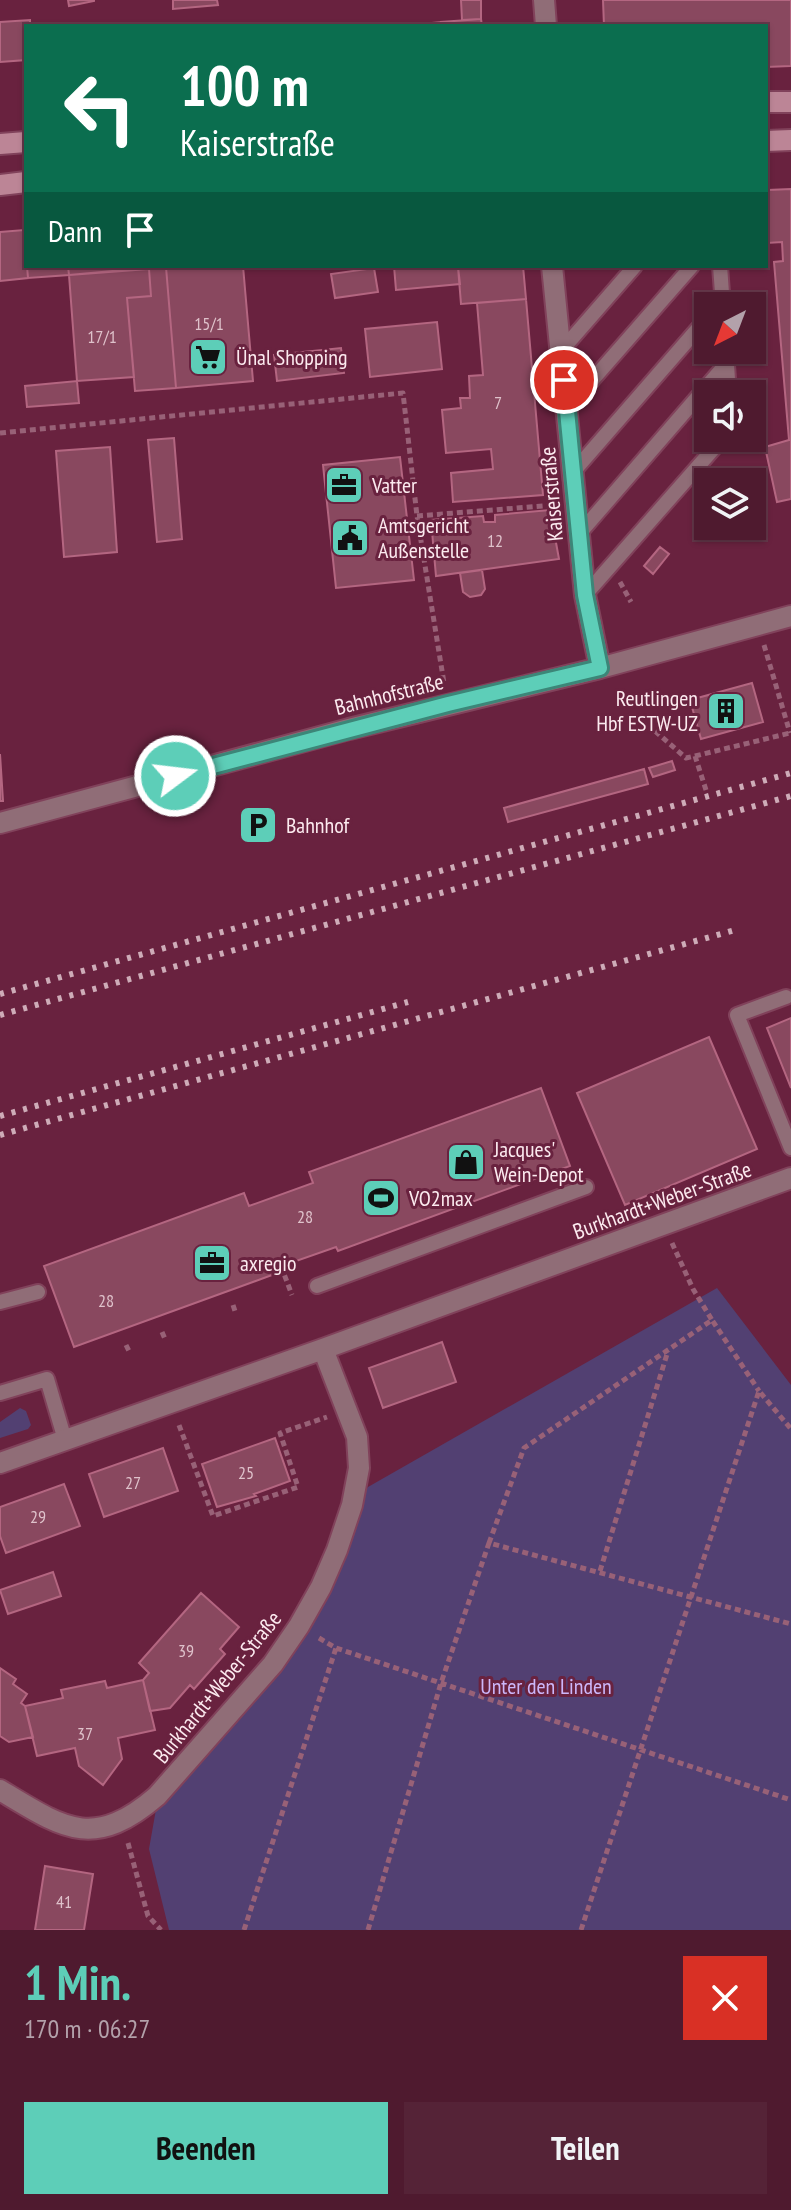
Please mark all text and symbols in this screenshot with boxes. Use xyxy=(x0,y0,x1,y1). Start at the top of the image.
text: 100 m xyxy=(180,49,309,121)
icon: left xyxy=(48,56,152,160)
text: Kaiserstraße xyxy=(180,119,335,166)
icon: arrive xyxy=(118,208,162,252)
text: Dann xyxy=(48,211,102,250)
north arrow xyxy=(694,292,766,364)
map controls xyxy=(694,292,766,540)
house number: 15/1 xyxy=(194,312,224,335)
house number: 17/1 xyxy=(87,325,117,348)
supermarket icon: Ünal Shopping xyxy=(187,336,229,378)
place label: Ünal Shopping xyxy=(236,343,347,371)
pin xyxy=(530,346,598,414)
icon: arrive xyxy=(542,358,586,402)
button: sound xyxy=(694,380,766,452)
house number: 7 xyxy=(494,391,502,414)
street label: Kaiserstraße xyxy=(533,446,569,542)
office icon: Vatter xyxy=(323,464,365,506)
button: layers xyxy=(694,468,766,540)
place label: Vatter xyxy=(371,471,417,499)
place label: Amtsgericht Außenstelle xyxy=(378,511,469,564)
public building icon: Amtsgericht Außenstelle xyxy=(329,517,371,559)
house number: 12 xyxy=(487,529,503,552)
street label: Bahnhofstraße xyxy=(332,667,446,721)
place label: Reutlingen Hbf ESTW-UZ xyxy=(596,684,698,737)
building icon: Reutlingen Hbf ESTW-UZ xyxy=(705,690,747,732)
position arrow xyxy=(133,734,217,818)
parking icon: Bahnhof xyxy=(237,804,279,846)
place label: Bahnhof xyxy=(286,811,350,839)
place label: Jacques' Wein-Depot xyxy=(493,1135,584,1188)
shop icon: Jacques' Wein-Depot xyxy=(445,1141,487,1183)
street label: Burkhardt+Weber-Straße xyxy=(569,1155,755,1245)
sports icon: VO2max xyxy=(360,1177,402,1219)
place label: VO2max xyxy=(408,1184,473,1212)
house number: 28 xyxy=(297,1205,313,1228)
office icon: axregio xyxy=(191,1242,233,1284)
place label: axregio xyxy=(240,1249,297,1277)
house number: 28 xyxy=(98,1289,114,1312)
house number: 25 xyxy=(238,1461,254,1484)
house number: 27 xyxy=(125,1471,141,1494)
house number: 29 xyxy=(30,1505,46,1528)
street label: Burkhardt+Weber-Straße xyxy=(147,1605,287,1769)
house number: 39 xyxy=(178,1639,194,1662)
park label: Unter den Linden xyxy=(480,1672,612,1700)
house number: 37 xyxy=(77,1722,93,1745)
house number: 41 xyxy=(56,1890,72,1913)
text: 1 Min. xyxy=(24,1951,131,2013)
button: close xyxy=(683,1956,767,2040)
text: 170 m · 06:27 xyxy=(24,2012,150,2045)
button: Beenden xyxy=(24,2102,388,2194)
button: Teilen xyxy=(404,2102,767,2194)

